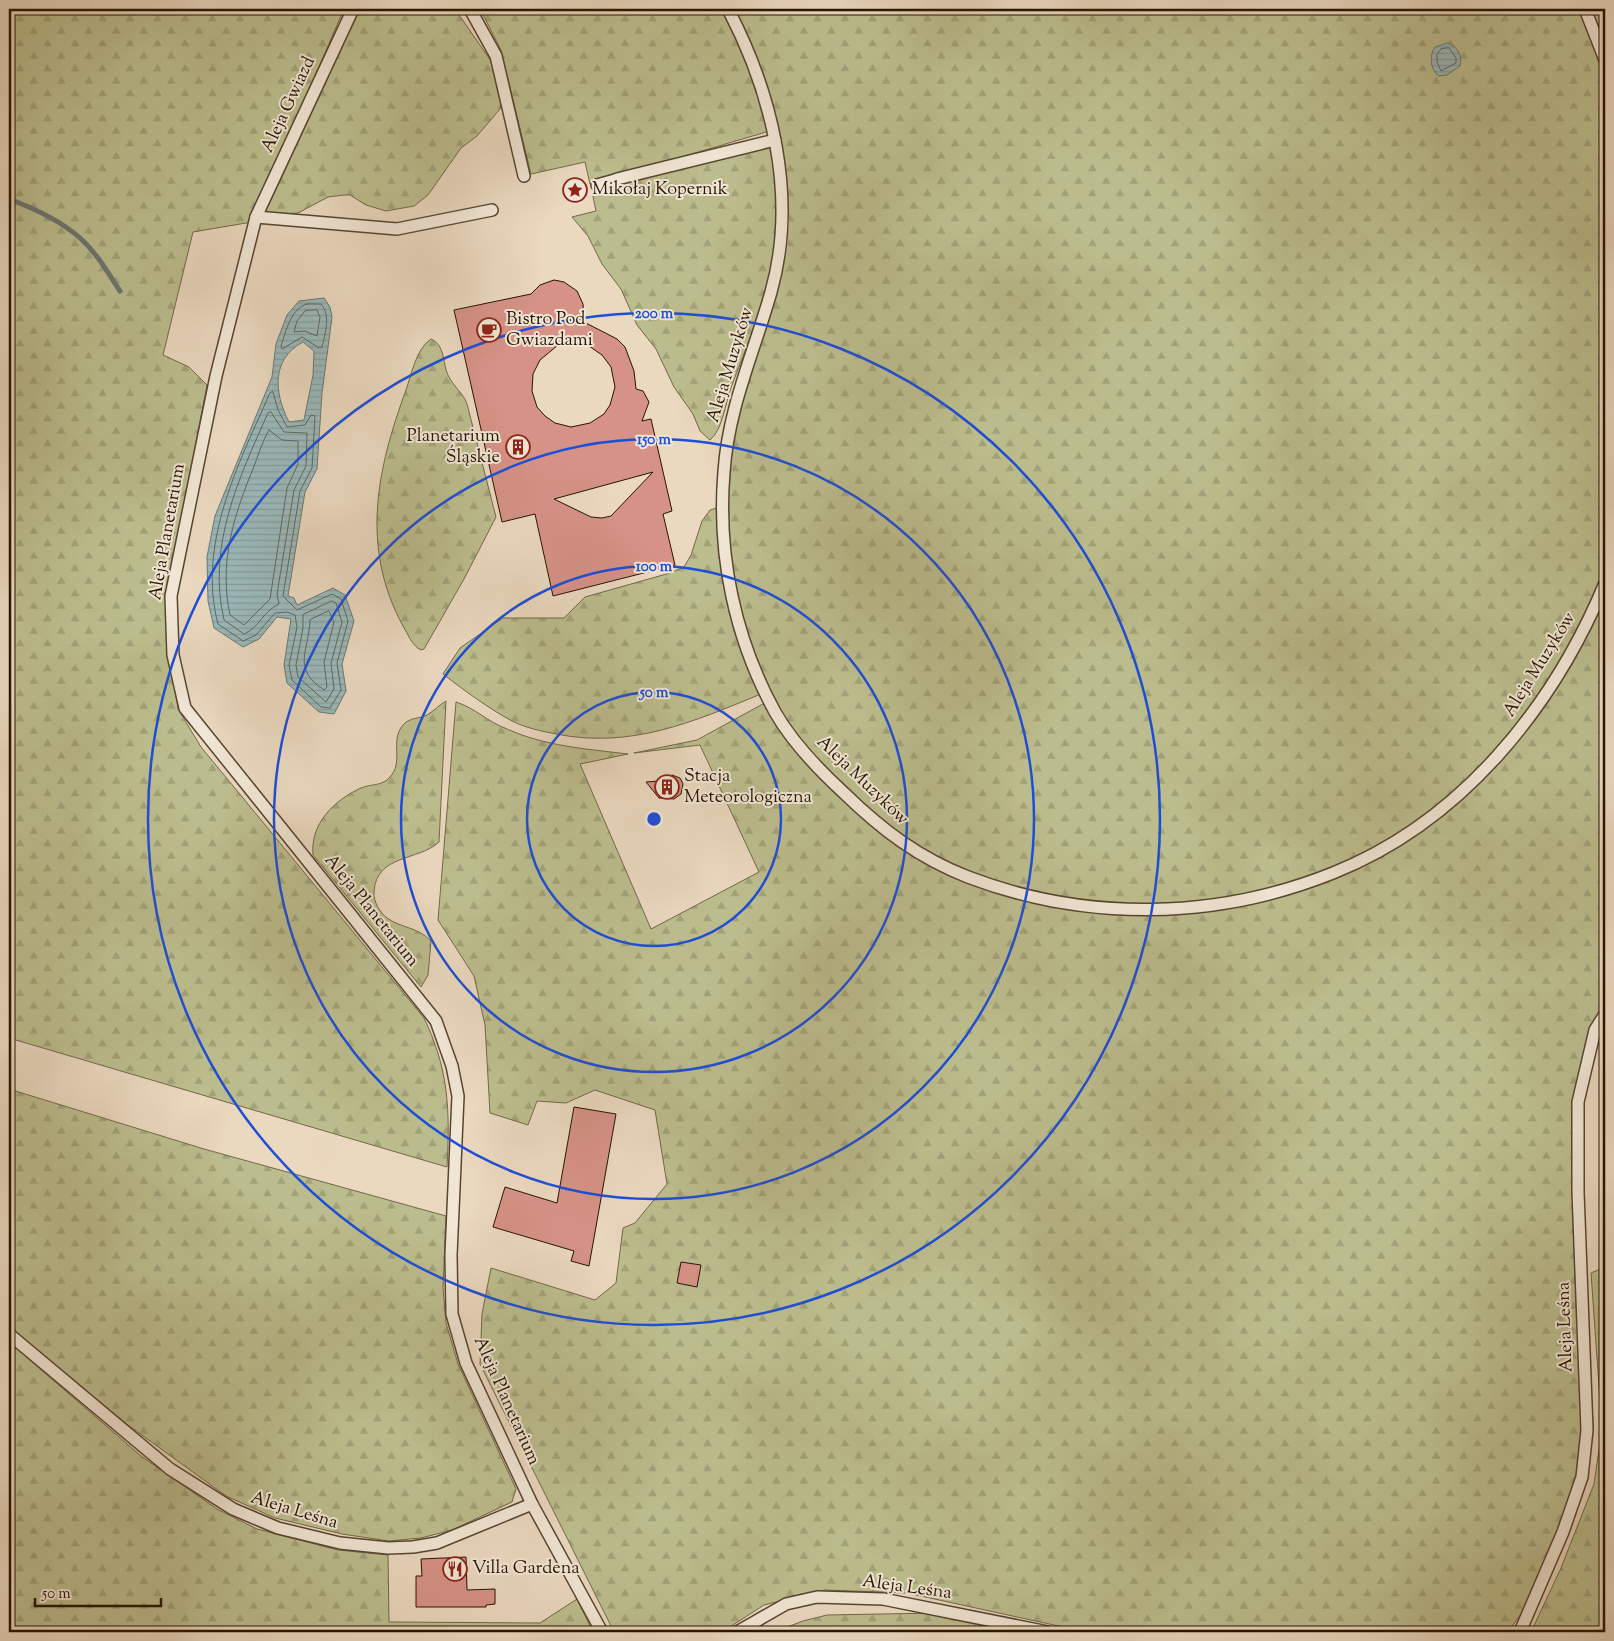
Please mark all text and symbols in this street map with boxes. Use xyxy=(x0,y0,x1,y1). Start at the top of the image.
street label: Aleja Gwiazd xyxy=(255,53,323,157)
place icon: Mikołaj Kopernik xyxy=(562,177,588,203)
place label: Mikołaj Kopernik xyxy=(592,177,728,203)
text: 200 m xyxy=(635,304,674,325)
street label: Aleja Muzyków xyxy=(701,304,761,426)
place label: Bistro Pod Gwiazdami xyxy=(506,307,593,354)
cafe icon: Bistro Pod Gwiazdami xyxy=(476,317,502,343)
place label: Planetarium Śląskie xyxy=(407,424,500,471)
text: 150 m xyxy=(637,430,671,451)
building icon: Planetarium Śląskie xyxy=(505,434,531,460)
street label: Aleja Planetarium xyxy=(143,462,193,602)
text: 100 m xyxy=(636,557,673,578)
street label: Aleja Muzyków xyxy=(1497,607,1583,723)
text: 50 m xyxy=(639,683,669,704)
street label: Aleja Muzyków xyxy=(810,730,914,832)
place label: Stacja Meteorologiczna xyxy=(684,764,812,811)
building icon: Stacja Meteorologiczna xyxy=(654,774,680,800)
centre of rings xyxy=(645,810,663,828)
street label: Aleja Planetarium xyxy=(317,849,425,973)
street label: Aleja Leśna xyxy=(1551,1282,1581,1372)
street label: Aleja Planetarium xyxy=(466,1333,546,1470)
street label: Aleja Leśna xyxy=(247,1485,341,1537)
restaurant icon: Villa Gardena xyxy=(442,1556,468,1582)
place label: Villa Gardena xyxy=(472,1556,580,1582)
street label: Aleja Leśna xyxy=(861,1569,953,1607)
scale bar xyxy=(35,1576,161,1608)
text: 50 m xyxy=(41,1584,71,1605)

